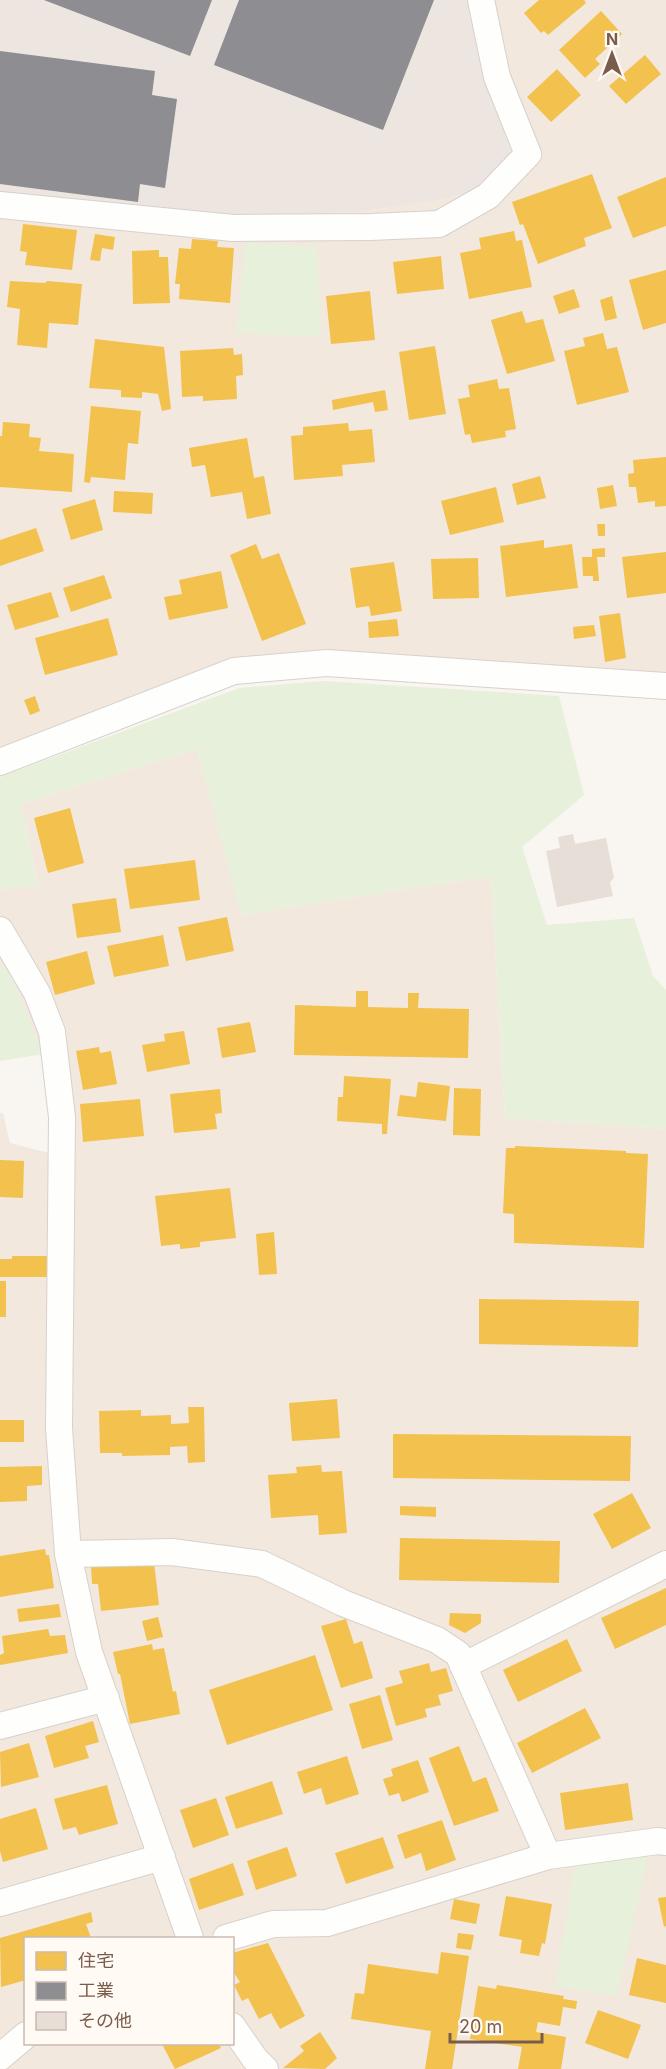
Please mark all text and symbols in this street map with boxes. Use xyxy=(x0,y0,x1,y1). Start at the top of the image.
north arrow xyxy=(582,24,642,84)
text: N xyxy=(606,29,618,49)
legend xyxy=(24,1937,234,2045)
text: 住宅 xyxy=(78,1950,114,1971)
text: 工業 xyxy=(78,1980,114,2001)
scale bar xyxy=(450,2006,542,2044)
text: その他 xyxy=(78,2010,132,2031)
text: 20 m xyxy=(459,2016,502,2037)

